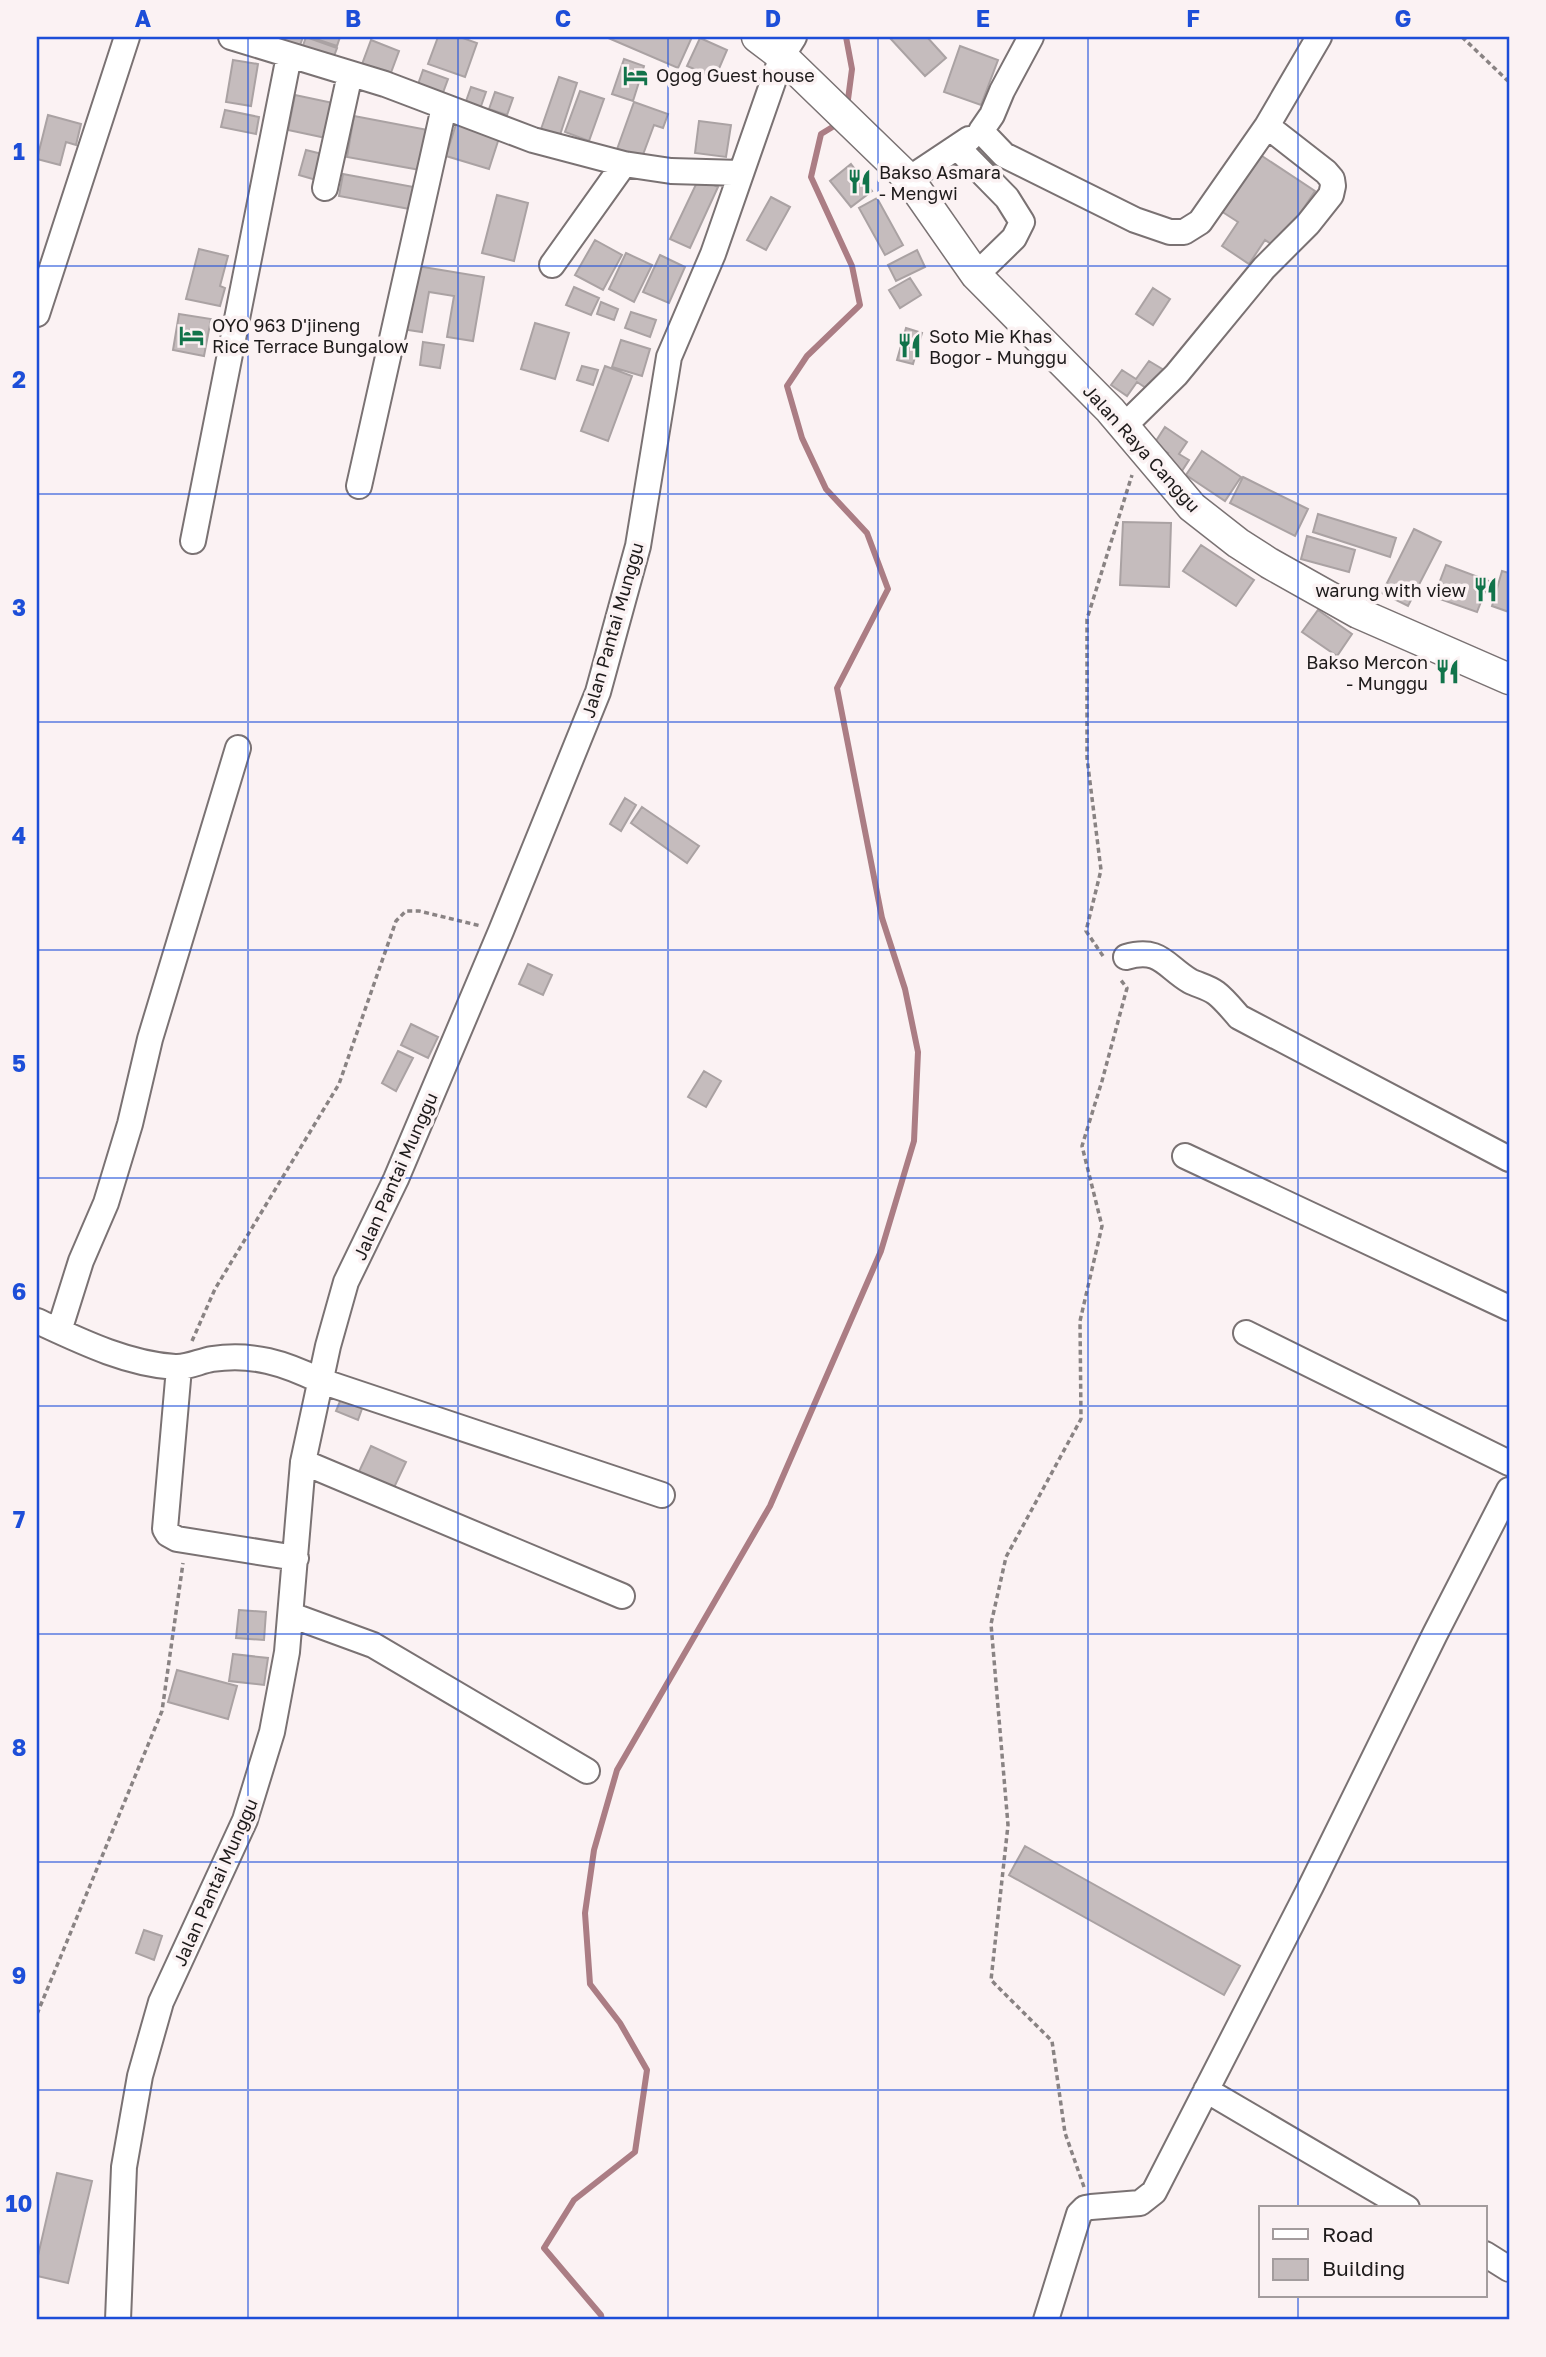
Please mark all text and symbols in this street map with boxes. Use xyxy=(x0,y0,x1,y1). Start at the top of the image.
text: A xyxy=(135,4,152,32)
text: B xyxy=(345,4,361,32)
text: C xyxy=(555,4,571,32)
text: D xyxy=(765,4,781,32)
text: E xyxy=(976,4,990,32)
text: F xyxy=(1186,4,1200,32)
text: G xyxy=(1395,4,1411,32)
hotel icon: Ogog Guest house xyxy=(622,61,650,89)
place label: Ogog Guest house xyxy=(656,64,815,86)
text: 1 xyxy=(13,137,25,165)
place label: Bakso Asmara - Mengwi xyxy=(879,161,1001,204)
restaurant icon: Bakso Asmara - Mengwi xyxy=(845,168,873,196)
place label: OYO 963 D'jineng Rice Terrace Bungalow xyxy=(212,314,409,357)
hotel icon: OYO 963 D'jineng Rice Terrace Bungalow xyxy=(178,321,206,349)
place label: Soto Mie Khas Bogor - Munggu xyxy=(929,325,1067,368)
restaurant icon: Soto Mie Khas Bogor - Munggu xyxy=(895,332,923,360)
text: 2 xyxy=(12,365,26,393)
street label: Jalan Raya Canggu xyxy=(1079,380,1205,516)
street label: Jalan Pantai Munggu xyxy=(576,540,648,720)
restaurant icon: warung with view xyxy=(1472,576,1500,604)
place label: warung with view xyxy=(1315,579,1466,601)
text: 3 xyxy=(12,593,26,621)
place label: Bakso Mercon - Munggu xyxy=(1306,651,1428,694)
restaurant icon: Bakso Mercon - Munggu xyxy=(1434,658,1462,686)
text: 4 xyxy=(12,821,26,849)
text: 5 xyxy=(12,1049,26,1077)
street label: Jalan Pantai Munggu xyxy=(348,1089,442,1263)
text: 6 xyxy=(12,1277,26,1305)
text: 7 xyxy=(13,1505,25,1533)
text: 8 xyxy=(12,1733,26,1761)
street label: Jalan Pantai Munggu xyxy=(168,1795,262,1969)
text: 9 xyxy=(12,1961,26,1989)
text: 10 xyxy=(6,2189,32,2217)
legend xyxy=(1259,2206,1486,2298)
text: Road xyxy=(1322,2221,1373,2247)
text: Building xyxy=(1322,2255,1405,2281)

